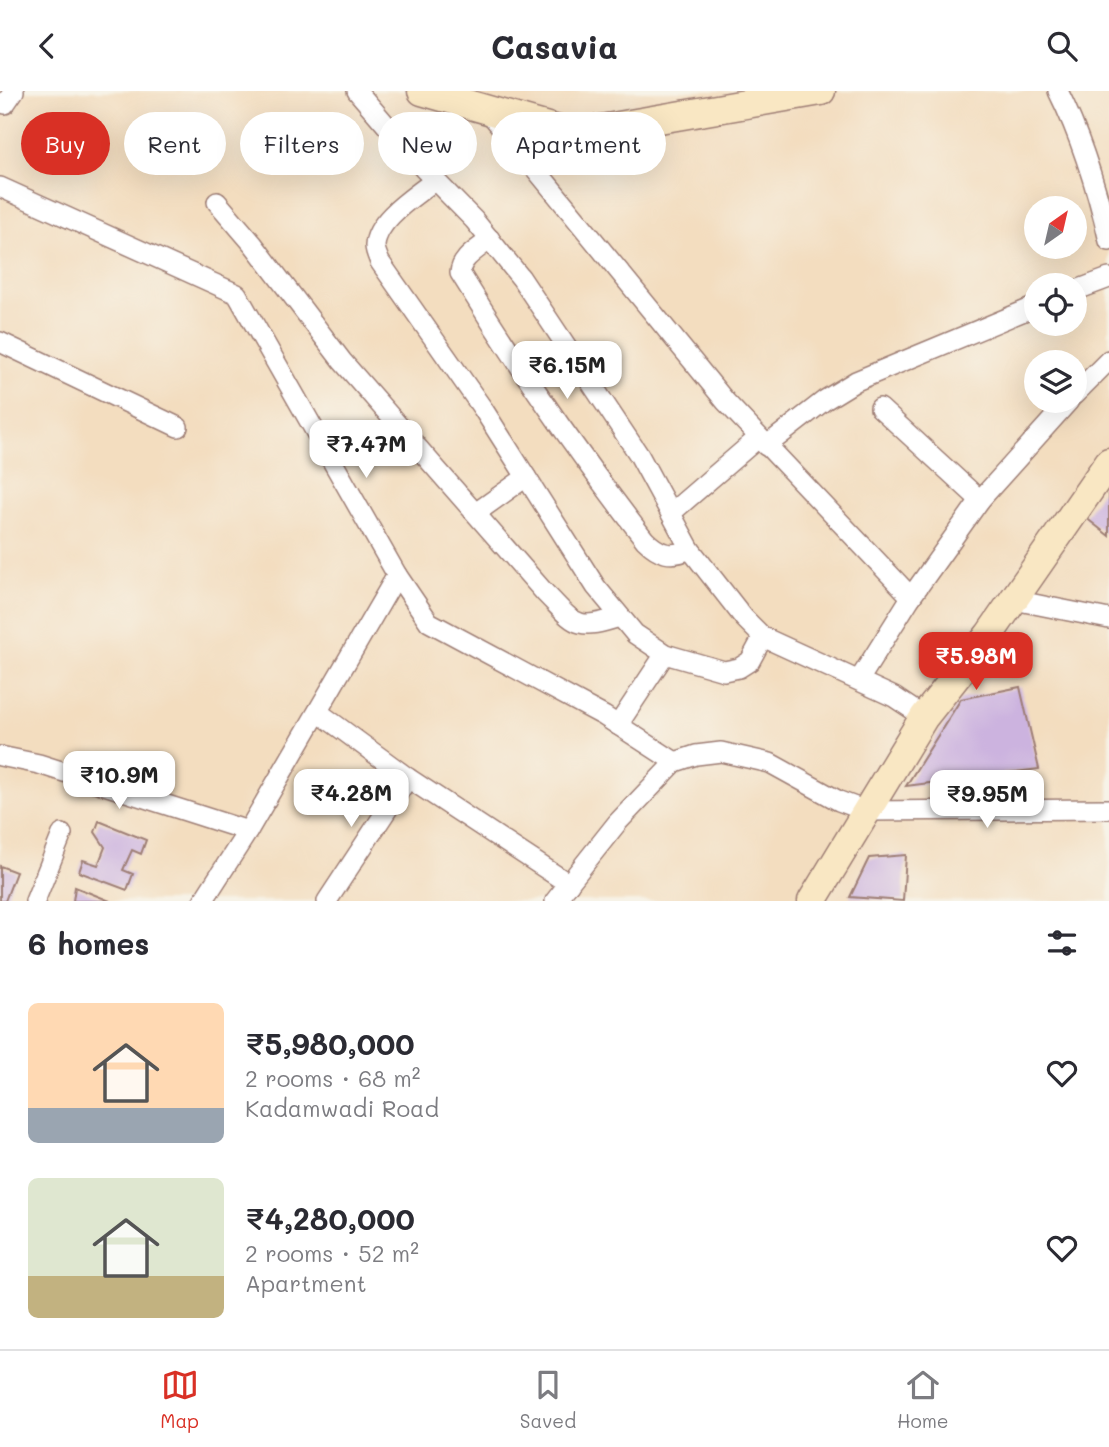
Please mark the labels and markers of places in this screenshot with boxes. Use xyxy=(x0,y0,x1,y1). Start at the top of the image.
pin: ₹6.15M xyxy=(510,341,624,401)
pin: ₹7.47M xyxy=(309,421,423,480)
pin: ₹5.98M xyxy=(919,633,1033,692)
pin: ₹10.9M xyxy=(62,751,176,811)
pin: ₹4.28M xyxy=(294,769,408,829)
pin: ₹9.95M xyxy=(930,771,1044,830)

